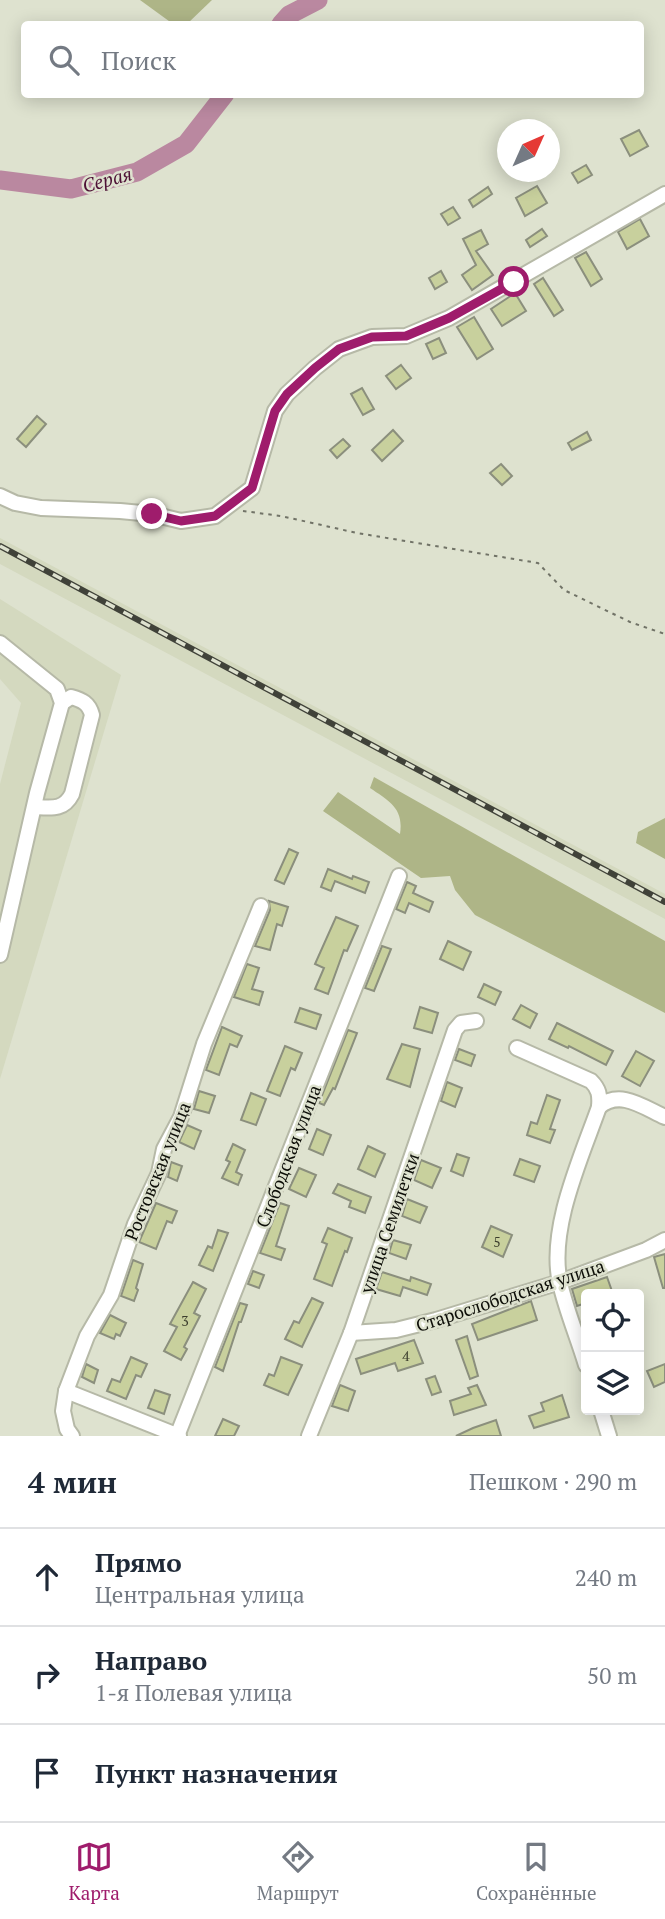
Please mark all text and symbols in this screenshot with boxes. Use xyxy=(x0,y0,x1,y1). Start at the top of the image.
search box xyxy=(21,21,644,98)
icon: search xyxy=(45,41,83,79)
text: Поиск xyxy=(101,43,176,77)
north arrow xyxy=(497,119,560,182)
water label: Серая xyxy=(79,160,135,198)
route start xyxy=(498,266,529,297)
route end xyxy=(136,498,167,529)
street label: Слободская улица xyxy=(250,1081,326,1231)
street label: Ростовская улица xyxy=(118,1098,196,1244)
street label: улица Семилетки xyxy=(353,1150,424,1297)
house number: 5 xyxy=(493,1232,501,1251)
street label: Старослободская улица xyxy=(413,1253,607,1337)
map controls xyxy=(581,1289,644,1415)
button: locate xyxy=(581,1289,644,1352)
house number: 3 xyxy=(181,1311,189,1330)
house number: 4 xyxy=(402,1346,410,1365)
button: layers xyxy=(581,1352,644,1415)
text: 4 мин xyxy=(28,1462,117,1502)
text: Пешком · 290 m xyxy=(469,1466,637,1497)
text: Прямо xyxy=(95,1545,182,1579)
icon: ahead xyxy=(28,1558,66,1596)
text: 240 m xyxy=(575,1562,637,1593)
text: Центральная улица xyxy=(95,1579,305,1610)
text: Направо xyxy=(95,1643,207,1677)
icon: right xyxy=(28,1656,66,1694)
text: 50 m xyxy=(587,1660,637,1691)
text: 1-я Полевая улица xyxy=(95,1677,292,1708)
icon: arrive xyxy=(28,1754,66,1792)
text: Пункт назначения xyxy=(95,1756,338,1790)
tab: Карта xyxy=(69,1838,120,1905)
tab: Маршрут xyxy=(257,1838,339,1905)
tab: Сохранённые xyxy=(476,1838,597,1905)

